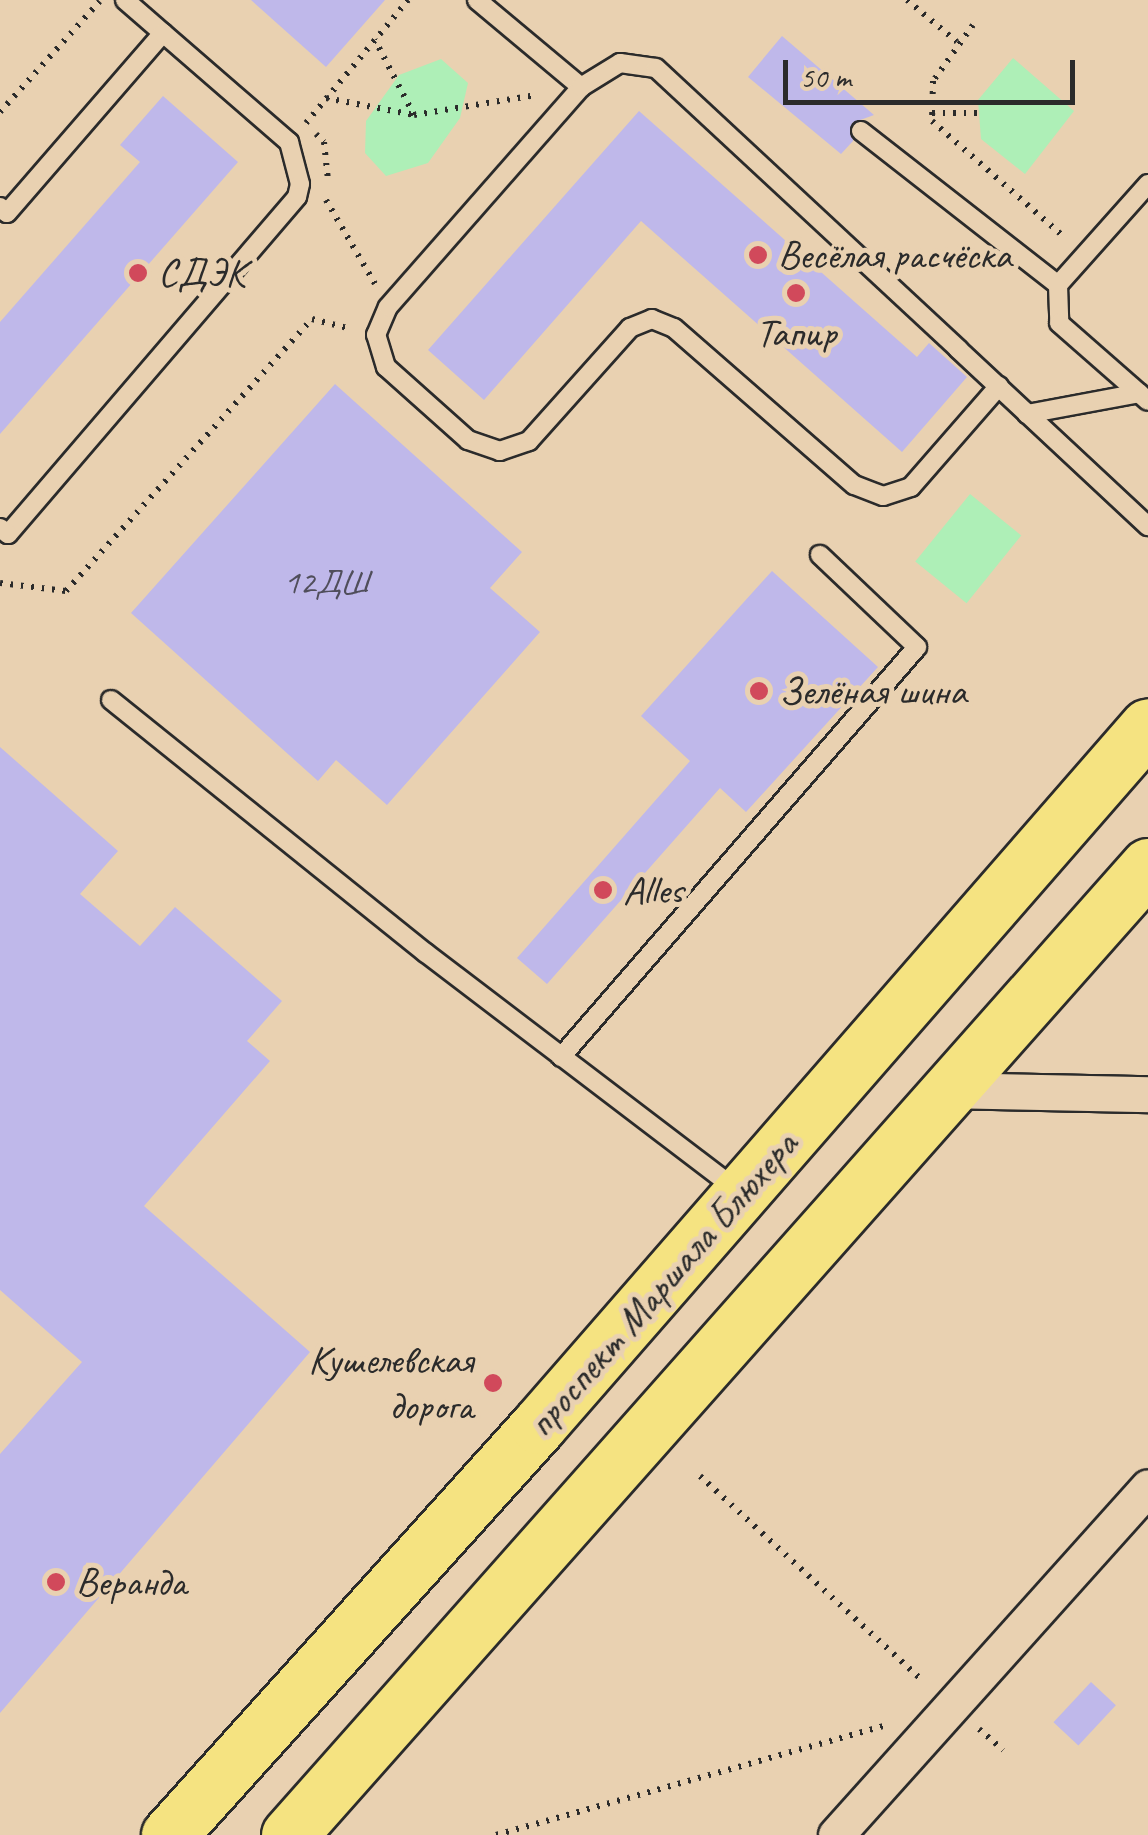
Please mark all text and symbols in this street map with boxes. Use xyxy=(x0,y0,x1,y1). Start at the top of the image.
scale bar xyxy=(788,40,1080,102)
text: 50 m xyxy=(800,58,851,96)
place label: Весёлая расчёска xyxy=(778,231,1011,279)
marker: Весёлая расчёска xyxy=(747,244,769,266)
place label: СДЭК xyxy=(158,249,246,297)
marker: СДЭК xyxy=(127,262,149,284)
marker: Тапир xyxy=(785,282,807,304)
place label: Тапир xyxy=(756,309,836,357)
house number: 12ДШ xyxy=(283,561,369,603)
place label: Зелёная шина xyxy=(779,667,967,715)
marker: Зелёная шина xyxy=(748,680,770,702)
place label: Alles xyxy=(623,866,683,914)
marker: Alles xyxy=(592,879,614,901)
street label: проспект Маршала Блюхера xyxy=(517,1122,807,1446)
place label: Кушелевская дорога xyxy=(308,1336,473,1430)
marker: Кушелевская дорога xyxy=(482,1372,504,1394)
place label: Веранда xyxy=(76,1558,186,1606)
marker: Веранда xyxy=(45,1571,67,1593)

